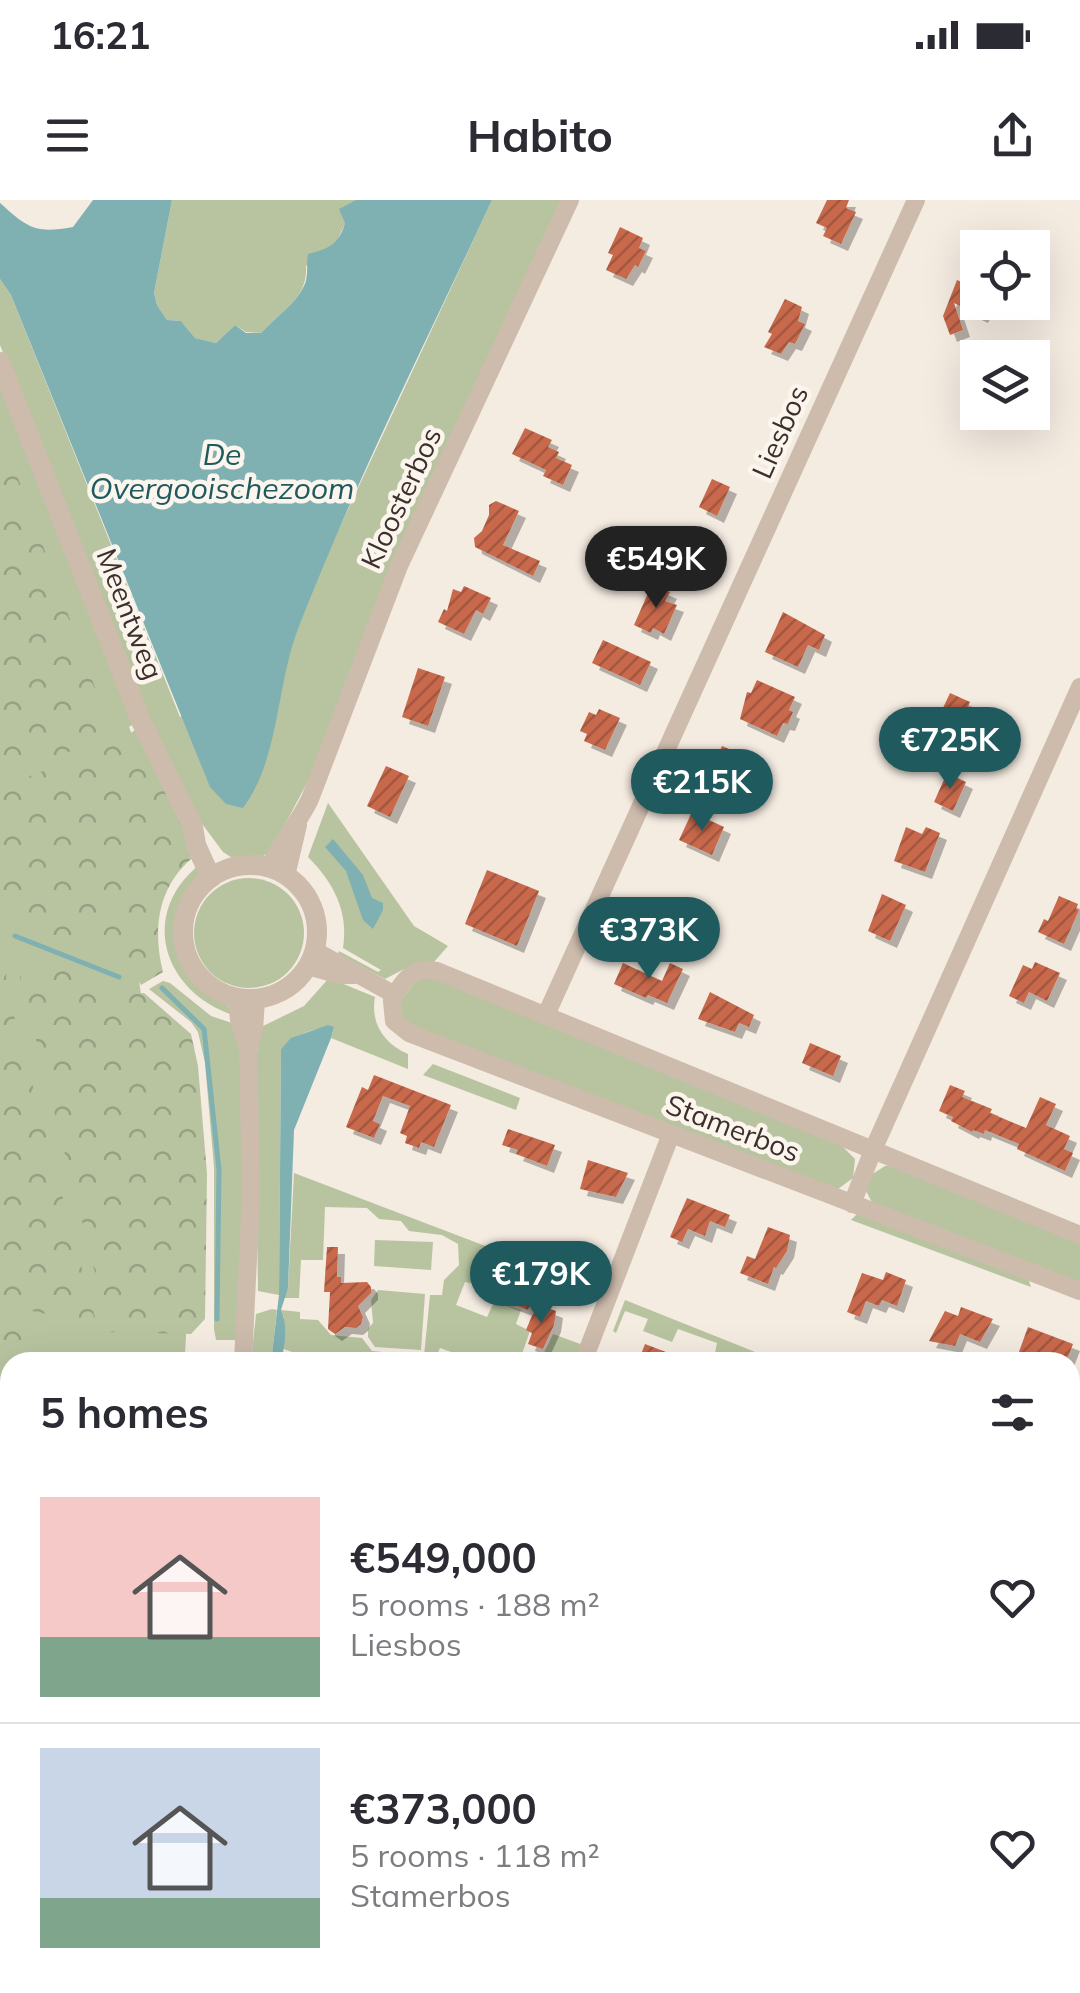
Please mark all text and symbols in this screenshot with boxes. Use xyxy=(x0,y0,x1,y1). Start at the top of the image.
text: 16:21 xyxy=(50,11,151,59)
text: Habito xyxy=(467,107,613,163)
icon: menu xyxy=(40,108,95,163)
icon: share xyxy=(985,108,1040,163)
map controls xyxy=(960,230,1050,430)
button: locate xyxy=(960,230,1050,320)
button: layers xyxy=(960,340,1050,430)
street label: Liesbos xyxy=(744,380,815,484)
street label: Kloosterbos xyxy=(353,422,448,574)
water label: De Overgooischezoom xyxy=(90,435,354,507)
pin: €549K xyxy=(586,526,726,611)
text: €549K xyxy=(607,538,705,578)
street label: Meentweg xyxy=(90,544,171,684)
pin: €725K xyxy=(880,707,1020,792)
text: €725K xyxy=(901,719,999,759)
pin: €215K xyxy=(632,749,772,834)
text: €215K xyxy=(653,761,751,801)
pin: €373K xyxy=(579,897,719,982)
text: €373K xyxy=(600,909,698,949)
street label: Stamerbos xyxy=(661,1086,805,1169)
pin: €179K xyxy=(471,1241,611,1326)
text: €179K xyxy=(492,1253,590,1293)
icon: filters xyxy=(985,1385,1040,1440)
text: 5 homes xyxy=(40,1386,209,1439)
text: €549,000 xyxy=(350,1531,537,1584)
icon: home xyxy=(120,1537,240,1657)
icon: heart xyxy=(985,1570,1040,1625)
text: 5 rooms · 188 m² xyxy=(350,1584,600,1624)
text: Liesbos xyxy=(350,1624,462,1664)
text: €373,000 xyxy=(350,1782,537,1835)
icon: home xyxy=(120,1788,240,1908)
icon: heart xyxy=(985,1821,1040,1876)
text: 5 rooms · 118 m² xyxy=(350,1835,600,1875)
text: Stamerbos xyxy=(350,1875,511,1915)

